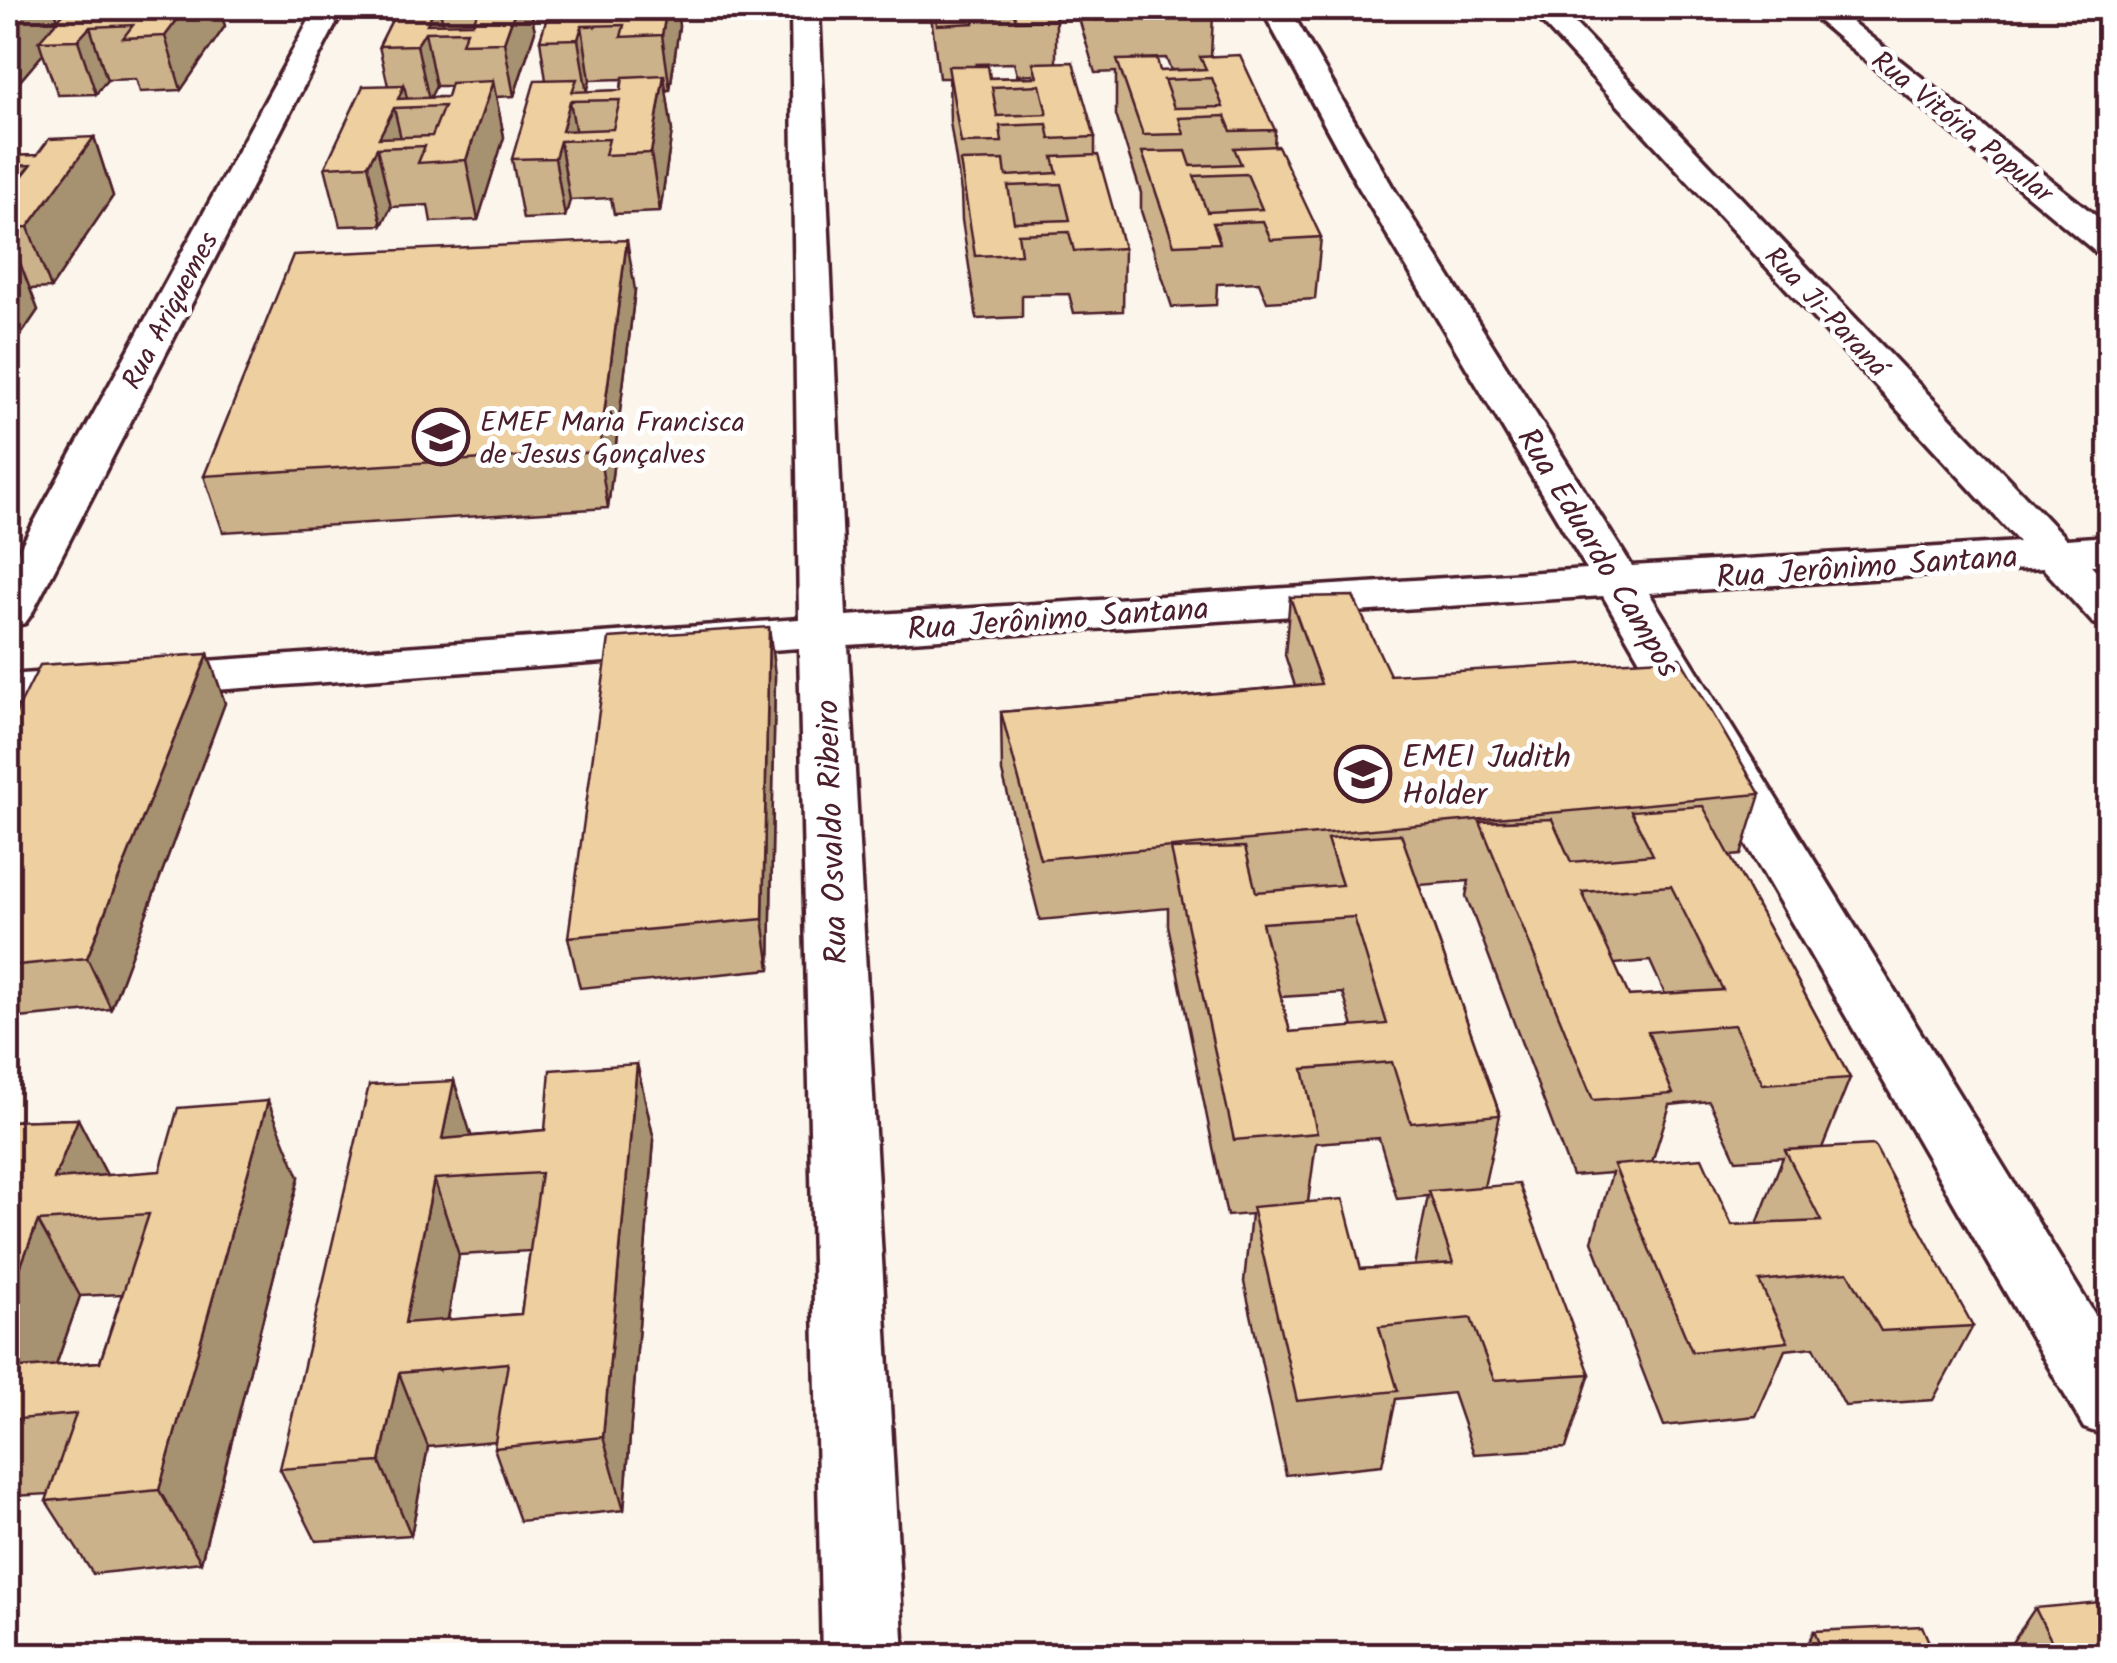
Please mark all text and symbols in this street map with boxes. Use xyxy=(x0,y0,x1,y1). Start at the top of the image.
street label: Rua Vitória Popular xyxy=(1860,40,2064,217)
street label: Rua Ariquemes xyxy=(111,224,232,398)
street label: Rua Ji-Paraná xyxy=(1752,237,1900,391)
place label: EMEF Maria Francisca de Jesus Gonçalves xyxy=(480,401,745,478)
school or university icon: EMEF Maria Francisca de Jesus Gonçalves xyxy=(411,407,471,467)
street label: Rua Eduardo Campos xyxy=(1502,418,1692,688)
street label: Rua Jerônimo Santana xyxy=(1715,533,2020,604)
street label: Rua Jerônimo Santana xyxy=(906,585,1211,656)
street label: Rua Osvaldo Ribeiro xyxy=(803,699,864,965)
place label: EMEI Judith Holder xyxy=(1402,733,1571,821)
school or university icon: EMEI Judith Holder xyxy=(1333,744,1393,804)

